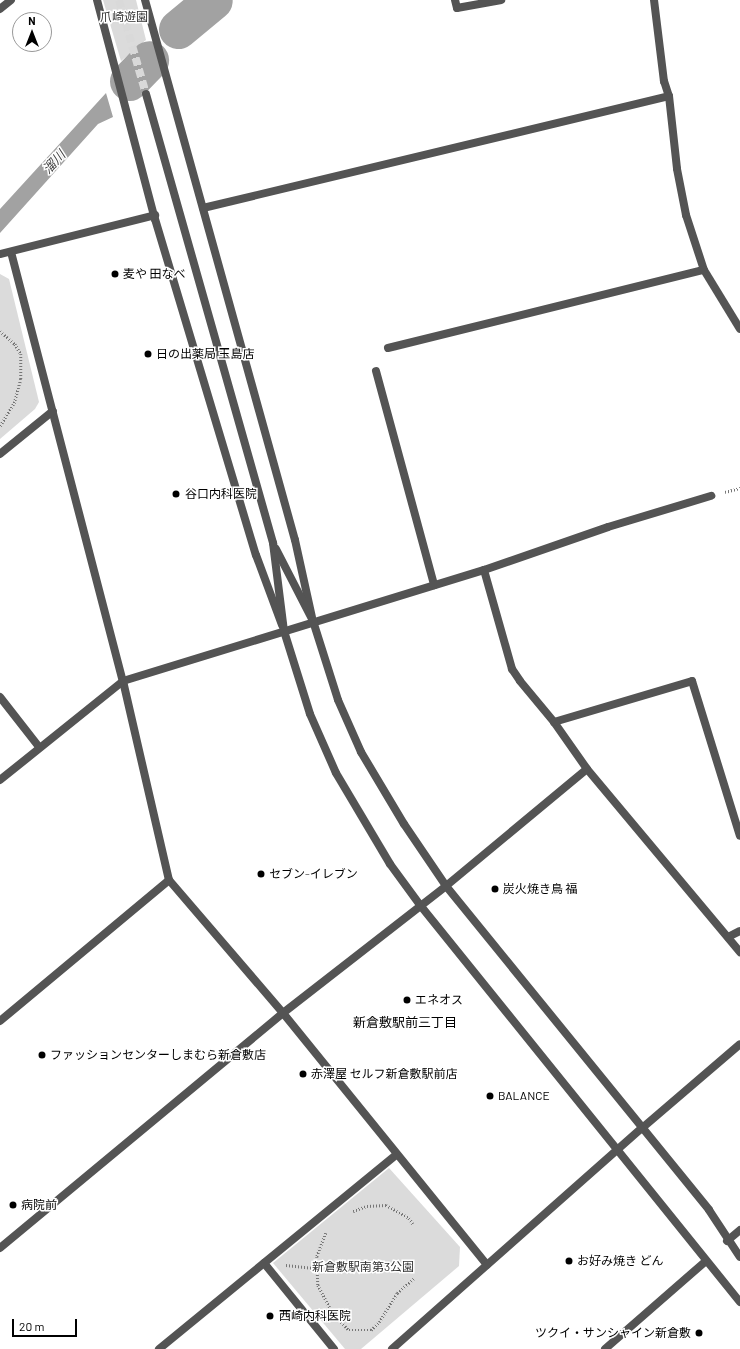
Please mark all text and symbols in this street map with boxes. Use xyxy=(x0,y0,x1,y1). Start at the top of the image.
park label: 爪崎遊園 xyxy=(100,10,148,24)
north arrow xyxy=(12,12,52,52)
text: N xyxy=(28,14,36,27)
water label: 溜川 xyxy=(39,147,69,177)
place label: 麦や 田なべ xyxy=(123,267,185,281)
marker: 麦や 田なべ xyxy=(110,269,120,279)
place label: 日の出薬局 玉島店 xyxy=(156,347,254,361)
marker: 日の出薬局 玉島店 xyxy=(143,349,153,359)
place label: 谷口内科医院 xyxy=(185,487,257,501)
marker: 谷口内科医院 xyxy=(170,488,182,500)
place label: セブン-イレブン xyxy=(269,867,358,881)
marker: セブン-イレブン xyxy=(256,869,266,879)
place label: 炭火焼き鳥 福 xyxy=(503,882,577,896)
marker: 炭火焼き鳥 福 xyxy=(490,884,500,894)
place label: エネオス xyxy=(415,993,463,1007)
marker: エネオス xyxy=(402,995,412,1005)
district label: 新倉敷駅前三丁目 xyxy=(353,1014,457,1030)
place label: ファッションセンターしまむら新倉敷店 xyxy=(50,1048,266,1062)
marker: ファッションセンターしまむら新倉敷店 xyxy=(37,1050,47,1060)
place label: 赤澤屋 セルフ新倉敷駅前店 xyxy=(311,1067,457,1081)
marker: 赤澤屋 セルフ新倉敷駅前店 xyxy=(298,1069,308,1079)
place label: BALANCE xyxy=(498,1089,550,1103)
marker: BALANCE xyxy=(485,1091,495,1101)
place label: 病院前 xyxy=(21,1198,57,1212)
marker: 病院前 xyxy=(8,1200,18,1210)
place label: お好み焼き どん xyxy=(577,1254,663,1268)
marker: お好み焼き どん xyxy=(564,1256,574,1266)
park label: 新倉敷駅南第3公園 xyxy=(312,1260,414,1274)
place label: 西崎内科医院 xyxy=(279,1309,351,1323)
marker: 西崎内科医院 xyxy=(264,1310,276,1322)
scale bar xyxy=(14,1311,79,1337)
text: 20 m xyxy=(19,1319,45,1333)
place label: ツクイ・サンシャイン新倉敷 xyxy=(535,1326,691,1340)
marker: ツクイ・サンシャイン新倉敷 xyxy=(694,1328,704,1338)

